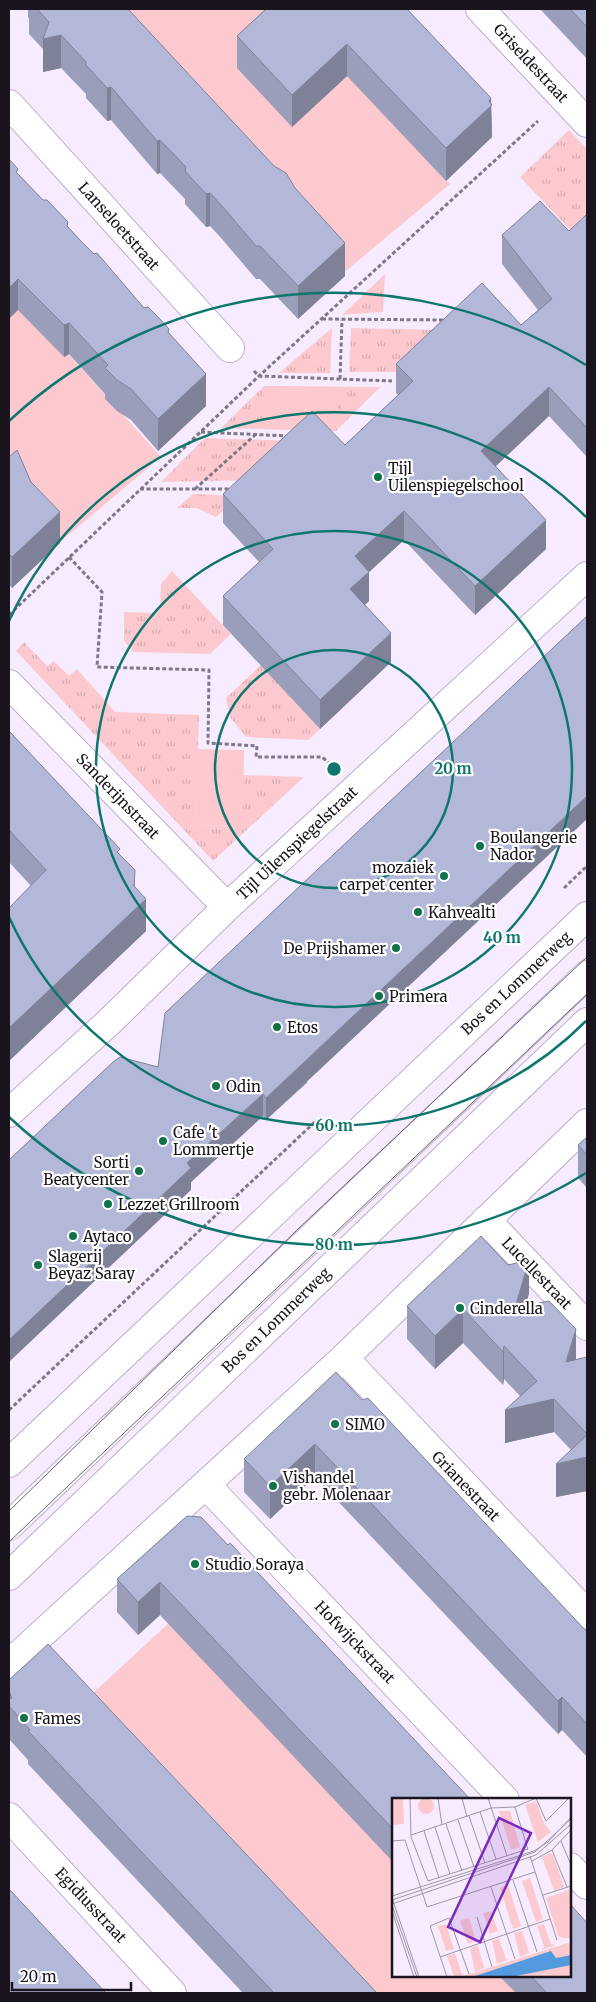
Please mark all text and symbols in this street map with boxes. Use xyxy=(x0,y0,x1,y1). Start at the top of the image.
street label: Griseldestraat xyxy=(490,20,572,107)
street label: Lanseloetstraat xyxy=(74,178,164,274)
place label: Tijl Uilenspiegelschool xyxy=(388,459,524,495)
marker: Tijl Uilenspiegelschool xyxy=(372,471,384,483)
street label: Sanderijnstraat xyxy=(72,749,164,843)
text: 20 m xyxy=(434,759,472,778)
centre of rings xyxy=(325,760,343,778)
street label: Tijl Uilenspiegelstraat xyxy=(233,782,361,904)
place label: Boulangerie Nador xyxy=(490,828,577,864)
marker: Boulangerie Nador xyxy=(474,840,486,852)
place label: mozaiek carpet center xyxy=(340,858,434,894)
marker: mozaiek carpet center xyxy=(438,870,450,882)
place label: Kahvealti xyxy=(428,903,496,922)
marker: Kahvealti xyxy=(412,906,424,918)
street label: Bos en Lommerweg xyxy=(457,927,575,1039)
text: 40 m xyxy=(483,928,521,947)
place label: De Prijshamer xyxy=(283,939,386,958)
marker: De Prijshamer xyxy=(390,942,402,954)
place label: Primera xyxy=(389,987,448,1006)
marker: Primera xyxy=(373,990,385,1002)
place label: Etos xyxy=(287,1018,318,1037)
marker: Etos xyxy=(271,1021,283,1033)
place label: Odin xyxy=(226,1077,261,1096)
marker: Odin xyxy=(210,1080,222,1092)
text: 60 m xyxy=(315,1116,353,1135)
place label: Cafe 't Lommertje xyxy=(173,1123,254,1159)
marker: Cafe 't Lommertje xyxy=(157,1135,169,1147)
place label: Sorti Beatycenter xyxy=(43,1153,129,1189)
marker: Sorti Beatycenter xyxy=(133,1165,145,1177)
place label: Lezzet Grillroom xyxy=(118,1195,240,1214)
marker: Lezzet Grillroom xyxy=(102,1198,114,1210)
place label: Aytaco xyxy=(82,1227,132,1246)
marker: Aytaco xyxy=(67,1230,79,1242)
street label: Lucellestraat xyxy=(498,1233,576,1313)
text: 80 m xyxy=(315,1235,353,1254)
place label: Slagerij Beyaz Saray xyxy=(48,1247,135,1283)
marker: Slagerij Beyaz Saray xyxy=(32,1259,44,1271)
street label: Bos en Lommerweg xyxy=(218,1263,334,1377)
place label: Cinderella xyxy=(470,1299,543,1318)
marker: Cinderella xyxy=(454,1302,466,1314)
place label: SIMO xyxy=(345,1415,385,1434)
marker: SIMO xyxy=(329,1418,341,1430)
street label: Grianestraat xyxy=(428,1447,504,1525)
place label: Vishandel gebr. Molenaar xyxy=(282,1468,391,1504)
marker: Vishandel gebr. Molenaar xyxy=(267,1480,279,1492)
place label: Studio Soraya xyxy=(205,1555,304,1574)
marker: Studio Soraya xyxy=(189,1558,201,1570)
street label: Hofwijckstraat xyxy=(311,1597,399,1687)
place label: Fames xyxy=(34,1709,81,1728)
marker: Fames xyxy=(18,1712,30,1724)
inset map xyxy=(392,1798,571,1977)
street label: Egidiusstraat xyxy=(51,1864,131,1947)
scale bar xyxy=(12,1960,131,1992)
text: 20 m xyxy=(20,1967,57,1986)

